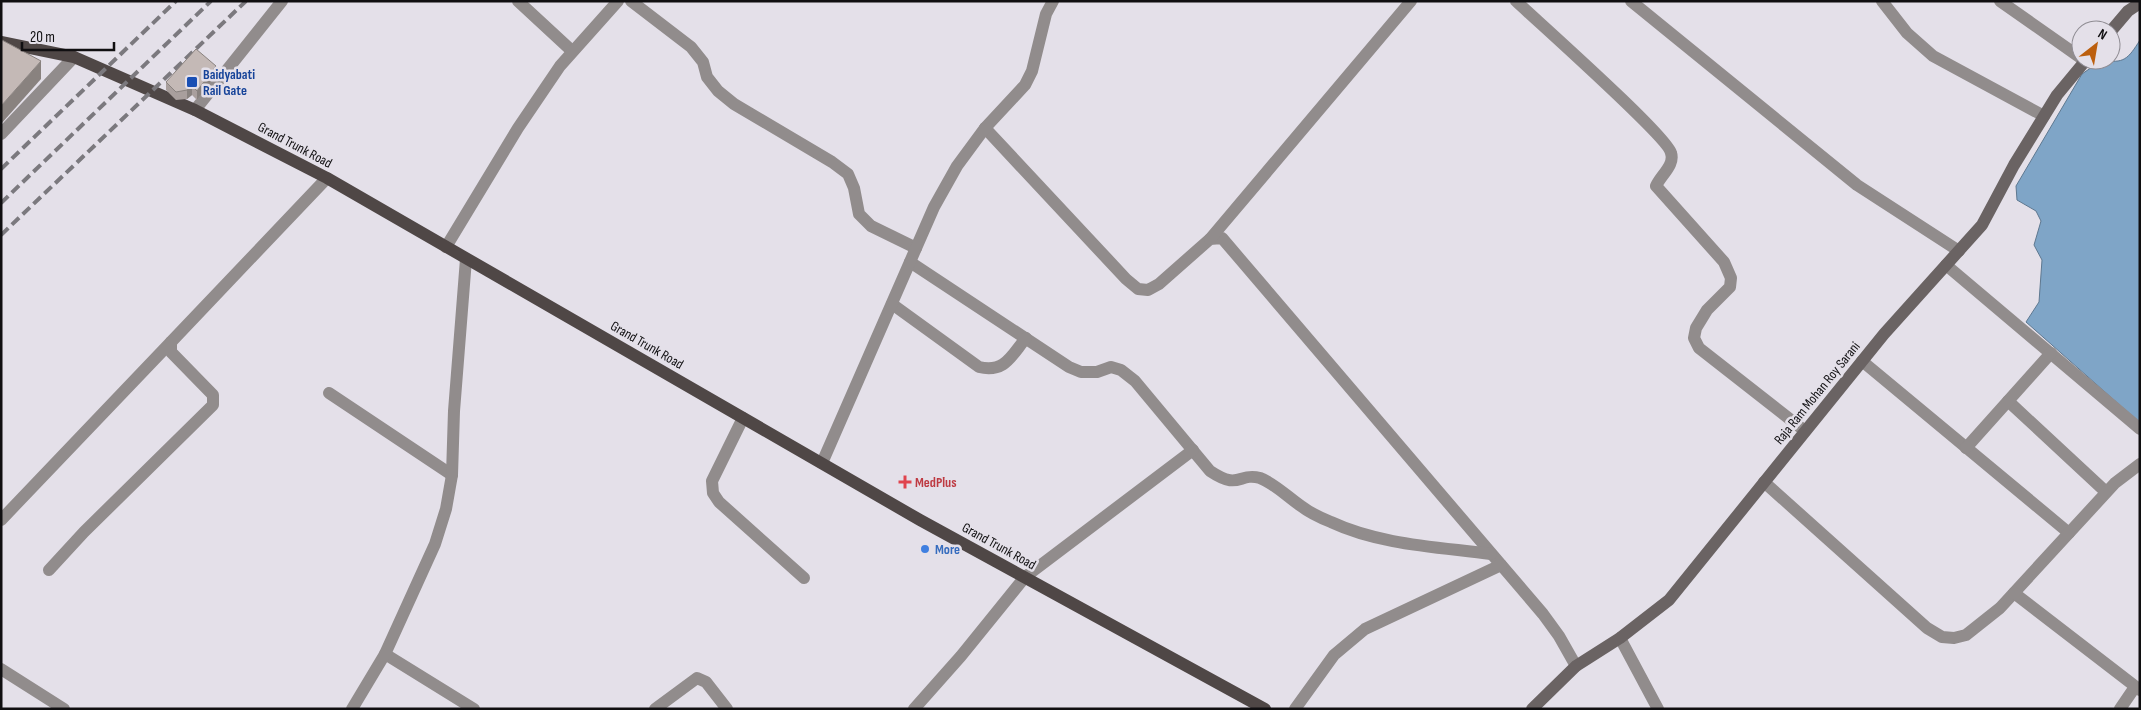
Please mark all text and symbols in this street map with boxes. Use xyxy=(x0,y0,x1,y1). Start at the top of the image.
scale bar xyxy=(22,20,115,52)
north arrow xyxy=(2071,20,2121,70)
text: N xyxy=(2095,25,2110,43)
text: 20 m xyxy=(30,28,55,47)
place label: Baidyabati Rail Gate xyxy=(203,66,255,99)
marker: Baidyabati Rail Gate xyxy=(185,75,199,89)
street label: Grand Trunk Road xyxy=(255,118,335,172)
street label: Grand Trunk Road xyxy=(607,317,687,373)
street label: Raja Ram Mohan Roy Sarani xyxy=(1770,338,1864,448)
place label: MedPlus xyxy=(915,474,957,491)
marker: MedPlus xyxy=(899,476,911,488)
street label: Grand Trunk Road xyxy=(959,519,1039,573)
place label: More xyxy=(935,541,960,558)
marker: More xyxy=(919,543,931,555)

